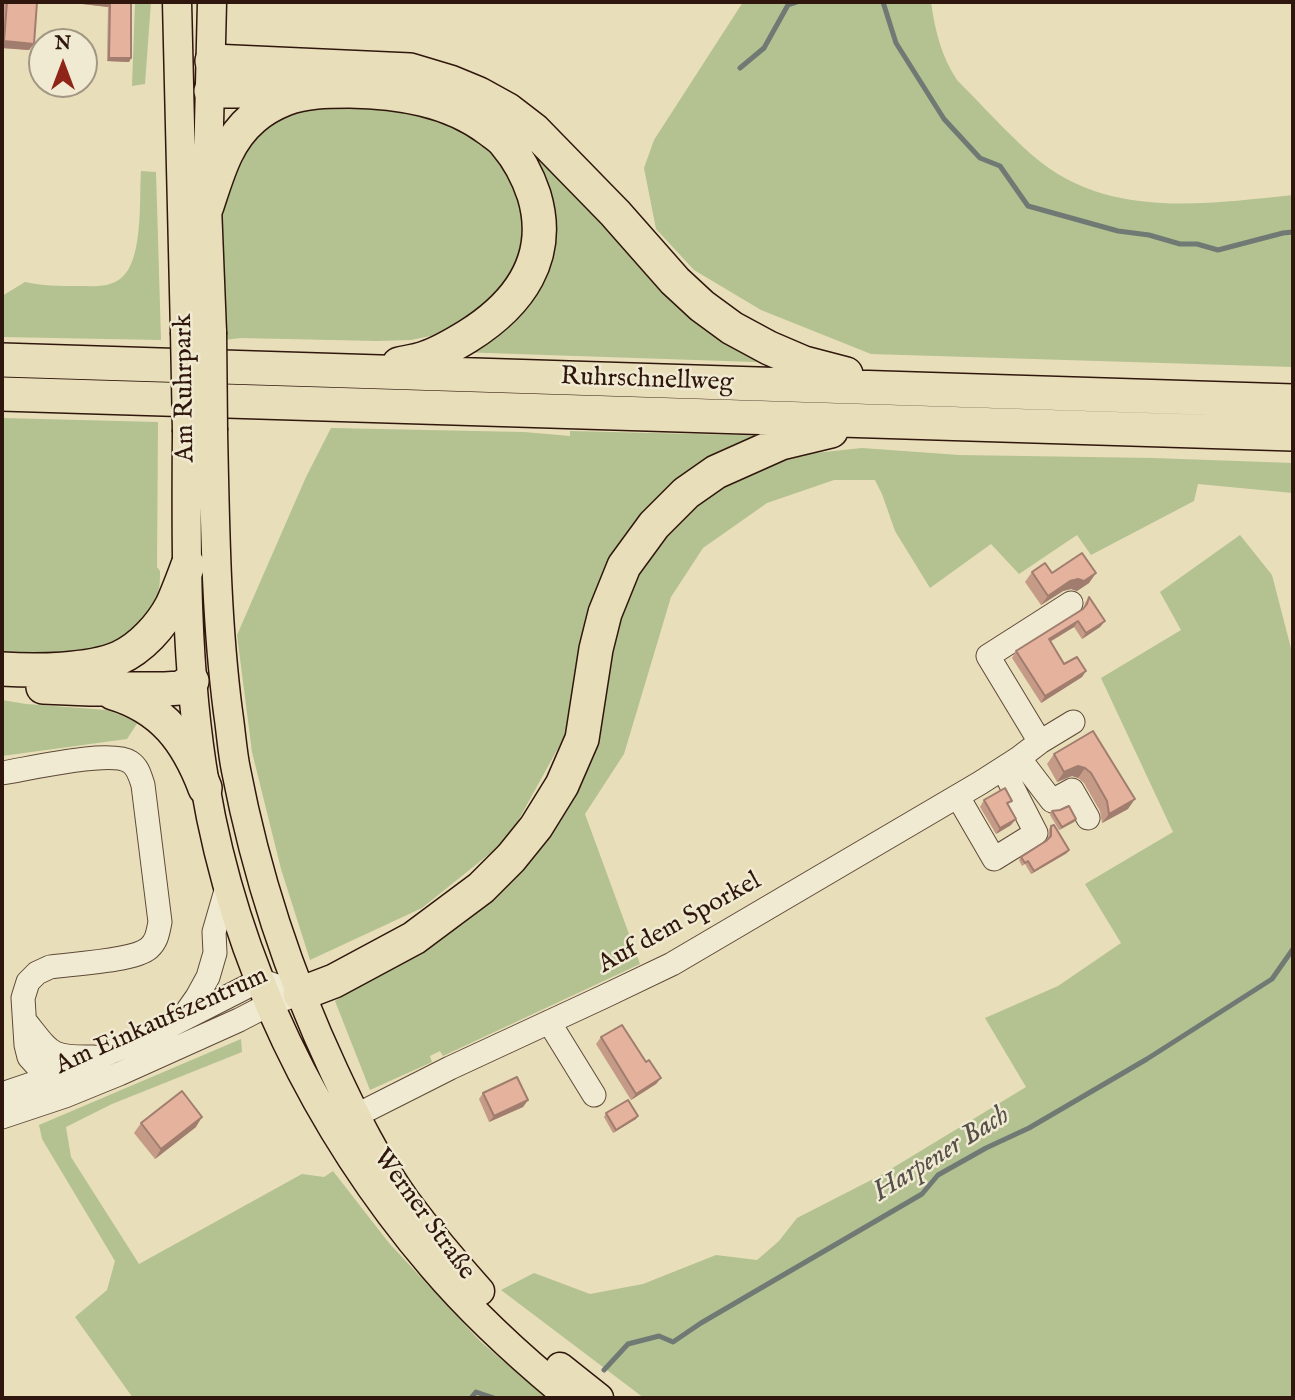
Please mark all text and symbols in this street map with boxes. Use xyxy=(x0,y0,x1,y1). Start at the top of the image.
north arrow xyxy=(28,28,98,98)
text: N xyxy=(55,32,71,56)
street label: Am Ruhrpark xyxy=(169,313,203,463)
street label: Ruhrschnellweg xyxy=(560,362,734,400)
street label: Auf dem Sporkel xyxy=(593,866,767,982)
street label: Am Einkaufszentrum xyxy=(51,961,273,1083)
water label: Harpener Bach xyxy=(867,1100,1017,1210)
street label: Werner Straße xyxy=(365,1143,481,1287)

